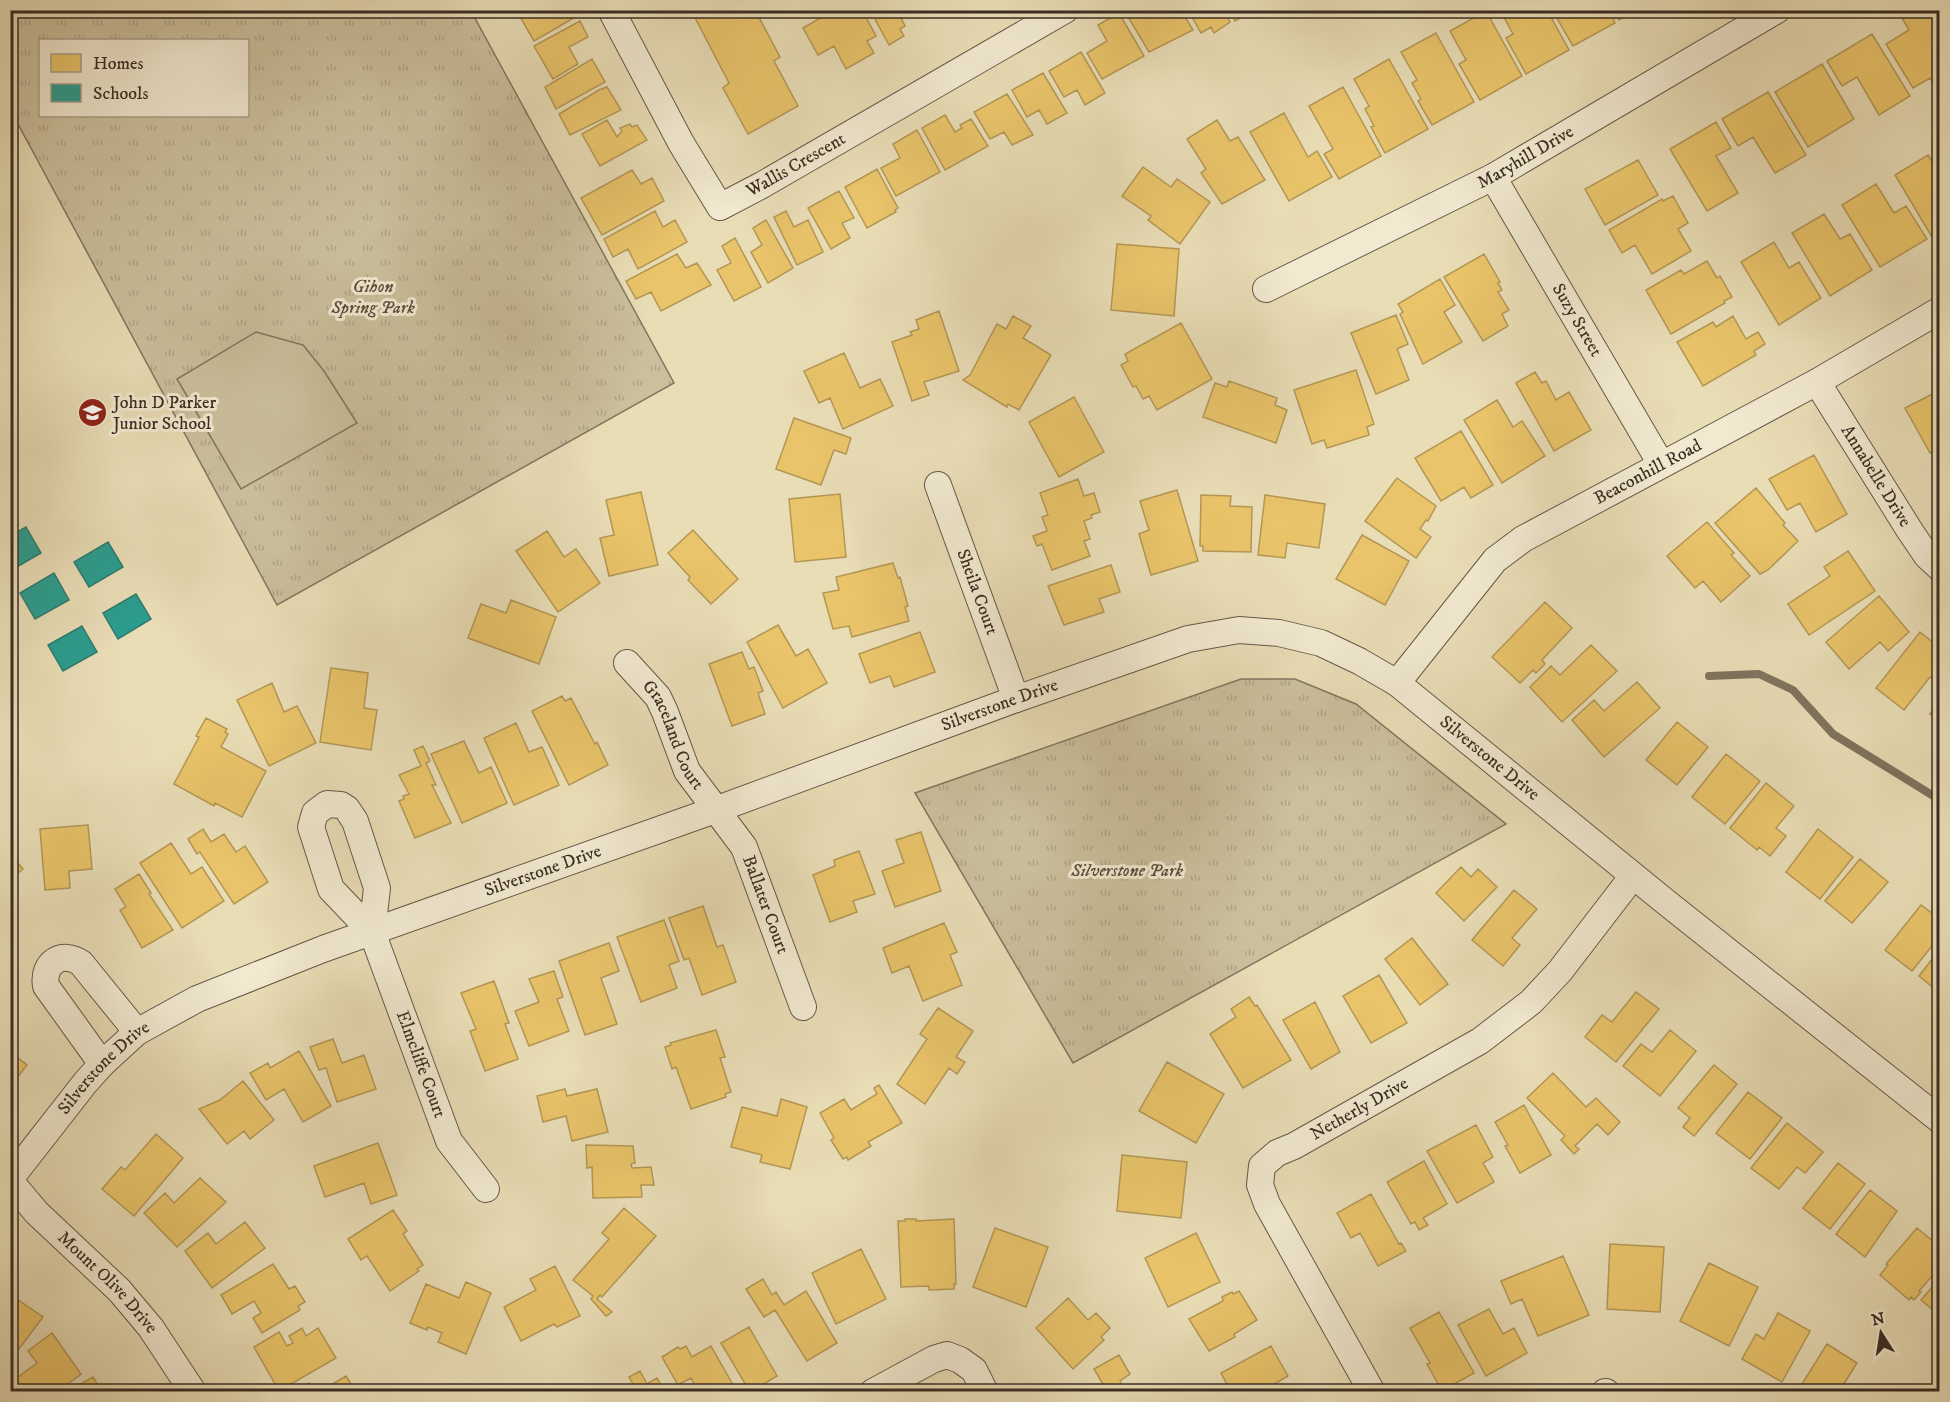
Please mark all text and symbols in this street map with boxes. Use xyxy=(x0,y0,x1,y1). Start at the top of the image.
legend xyxy=(39,39,249,117)
text: Homes xyxy=(93,53,144,75)
text: Schools xyxy=(93,83,148,105)
street label: Maryhill Drive xyxy=(1474,121,1578,194)
street label: Wallis Crescent xyxy=(742,128,850,203)
park label: Gihon Spring Park xyxy=(330,276,415,319)
street label: Suzy Street xyxy=(1547,280,1607,361)
place label: John D Parker Junior School xyxy=(111,392,216,435)
school or university icon: John D Parker Junior School xyxy=(76,397,108,429)
street label: Annabelle Drive xyxy=(1836,421,1916,531)
street label: Beaconhill Road xyxy=(1591,435,1705,510)
street label: Sheila Court xyxy=(951,546,1003,638)
street label: Silverstone Drive xyxy=(938,674,1061,737)
street label: Graceland Court xyxy=(637,676,709,795)
street label: Silverstone Drive xyxy=(1435,711,1544,806)
street label: Silverstone Drive xyxy=(481,840,604,902)
street label: Ballater Court xyxy=(737,852,794,957)
park label: Silverstone Park xyxy=(1070,860,1183,882)
street label: Elmcliffe Court xyxy=(391,1008,451,1121)
street label: Silverstone Drive xyxy=(53,1016,153,1119)
street label: Netherly Drive xyxy=(1307,1073,1412,1145)
street label: Mount Olive Drive xyxy=(53,1227,163,1338)
north arrow xyxy=(1851,1303,1911,1363)
text: N xyxy=(1870,1308,1887,1330)

